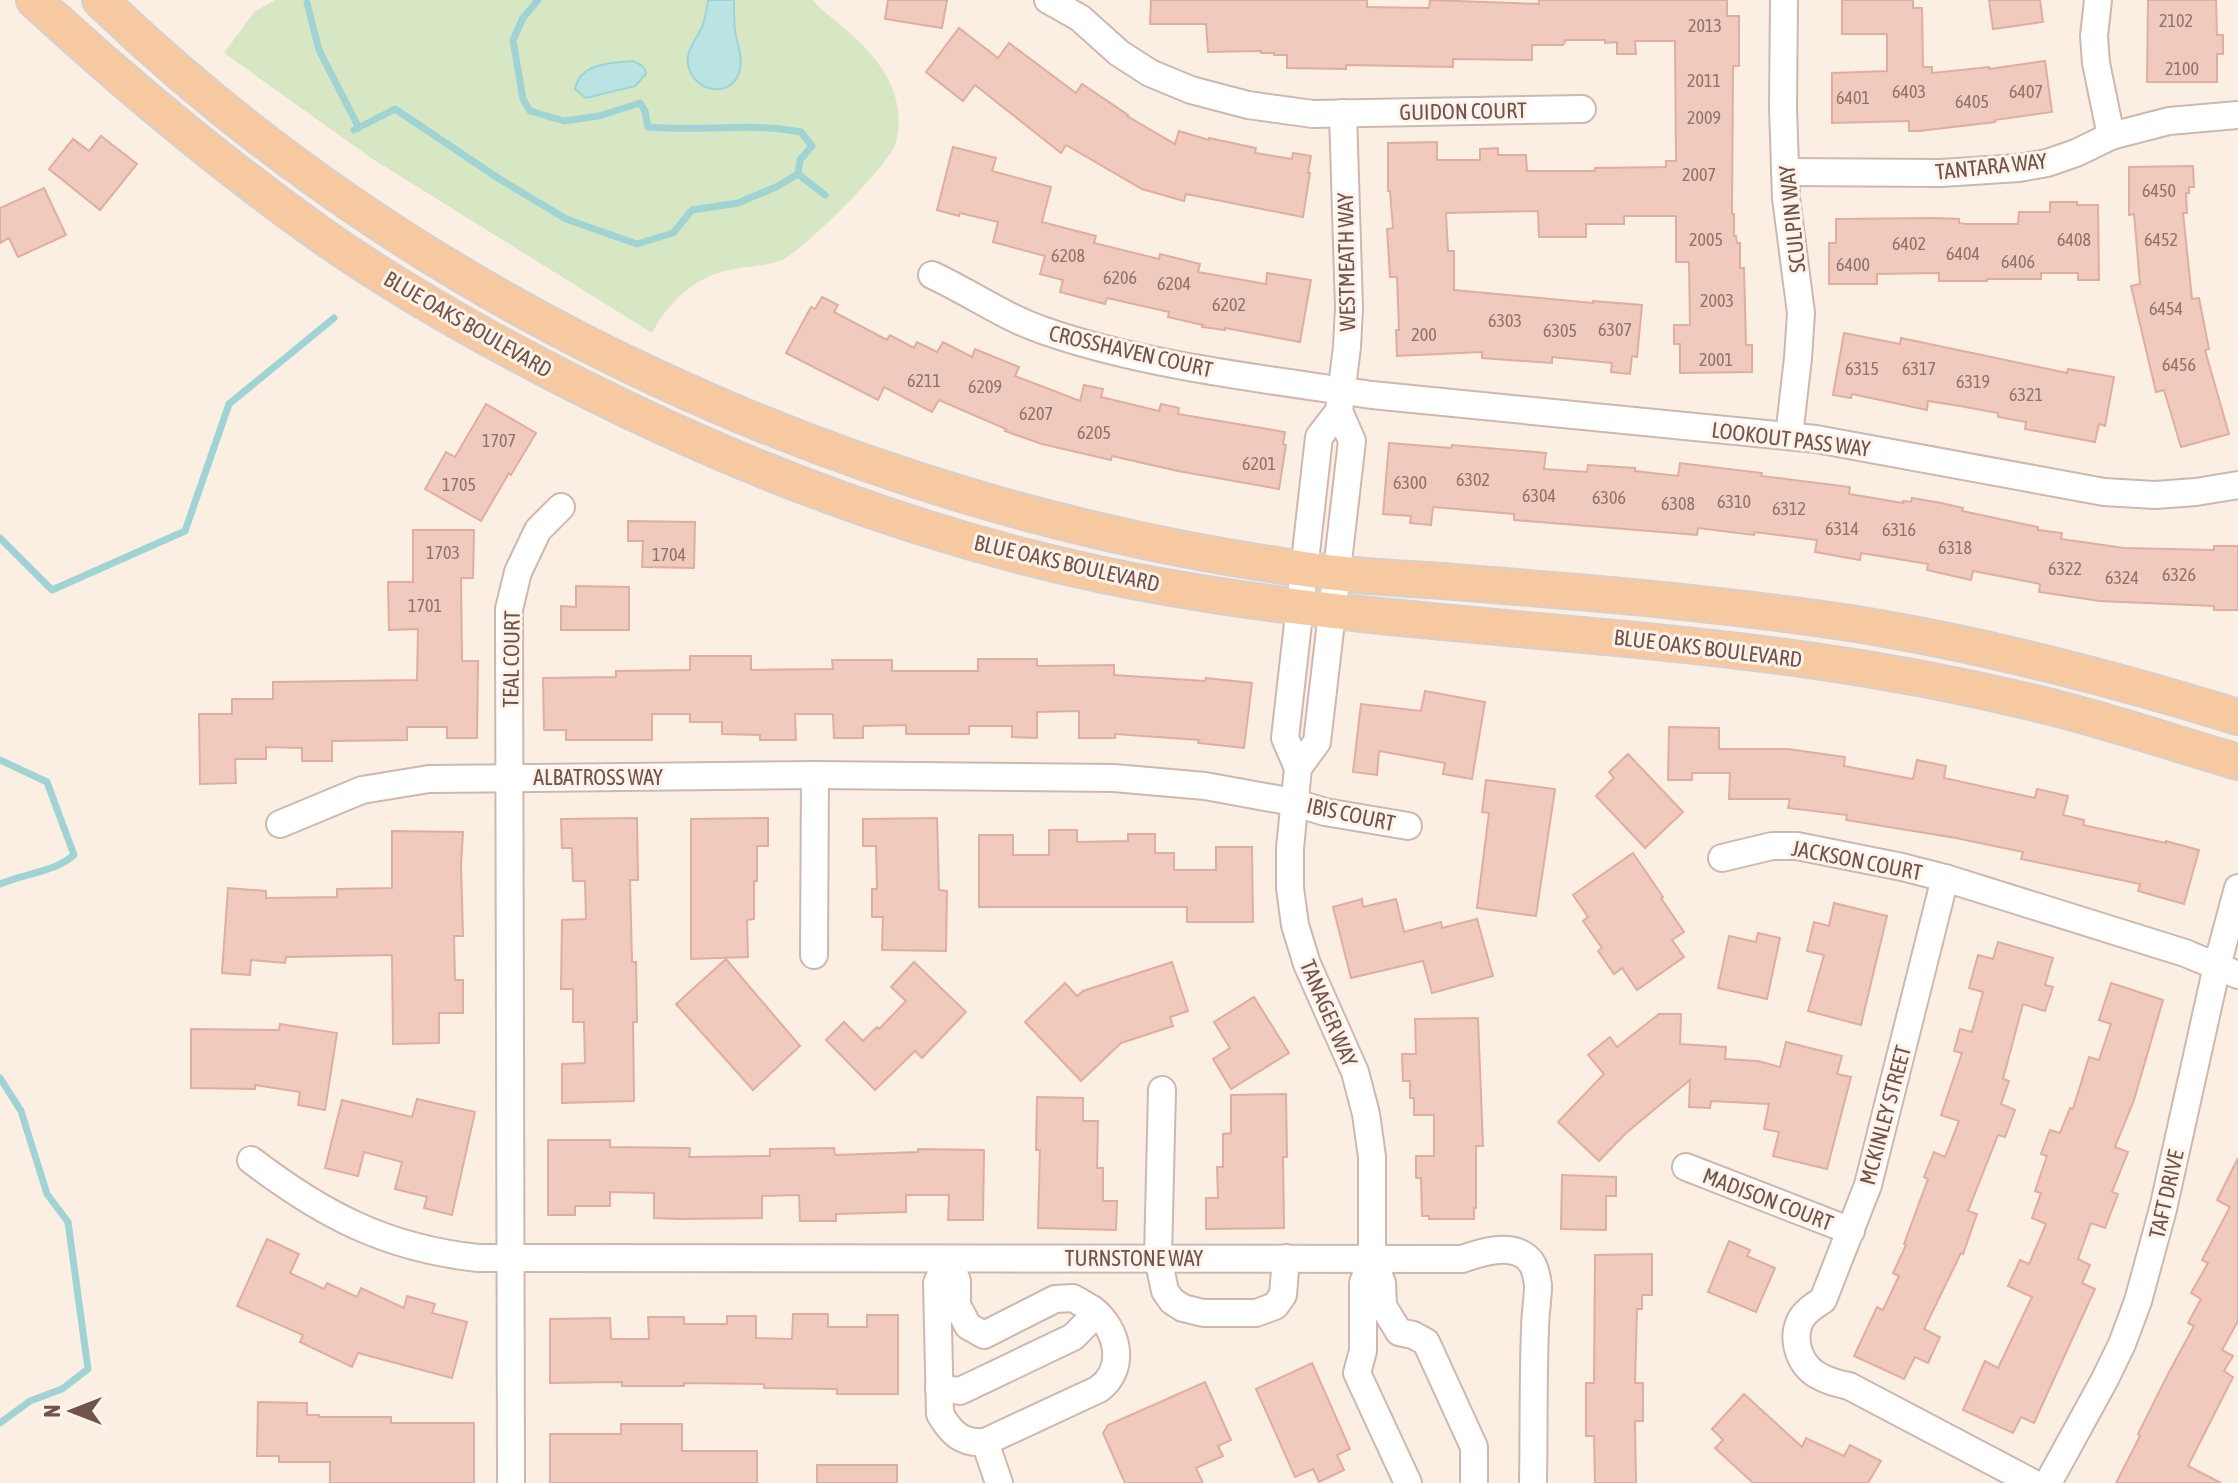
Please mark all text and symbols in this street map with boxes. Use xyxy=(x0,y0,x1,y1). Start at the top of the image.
house number: 2102 xyxy=(2159,10,2193,31)
house number: 2013 xyxy=(1688,15,1722,36)
house number: 2100 xyxy=(2165,58,2199,79)
house number: 2011 xyxy=(1687,70,1721,91)
house number: 6403 xyxy=(1892,81,1926,102)
house number: 6407 xyxy=(2009,81,2043,102)
house number: 6401 xyxy=(1836,87,1870,108)
house number: 6405 xyxy=(1955,91,1989,112)
street label: GUIDON COURT xyxy=(1399,97,1527,125)
house number: 2009 xyxy=(1687,107,1721,128)
street label: TANTARA WAY xyxy=(1934,147,2048,185)
house number: 2007 xyxy=(1682,164,1716,185)
street label: SCULPIN WAY xyxy=(1773,164,1811,274)
house number: 6450 xyxy=(2142,180,2176,201)
street label: WESTMEATH WAY xyxy=(1332,192,1360,332)
house number: 2005 xyxy=(1689,229,1723,250)
house number: 6408 xyxy=(2057,229,2091,250)
house number: 6452 xyxy=(2144,229,2178,250)
house number: 6402 xyxy=(1892,233,1926,254)
house number: 6404 xyxy=(1946,243,1980,264)
house number: 6208 xyxy=(1051,245,1085,266)
house number: 6406 xyxy=(2001,251,2035,272)
house number: 6400 xyxy=(1836,254,1870,275)
street label: BLUE OAKS BOULEVARD xyxy=(379,265,557,383)
house number: 6206 xyxy=(1103,267,1137,288)
house number: 6204 xyxy=(1157,273,1191,294)
house number: 2003 xyxy=(1700,290,1734,311)
house number: 6202 xyxy=(1212,294,1246,315)
house number: 6454 xyxy=(2149,298,2183,319)
house number: 6303 xyxy=(1488,310,1522,331)
house number: 6307 xyxy=(1598,319,1632,340)
street label: CROSSHAVEN COURT xyxy=(1047,320,1216,383)
house number: 6305 xyxy=(1543,320,1577,341)
house number: 200 xyxy=(1411,324,1437,345)
house number: 2001 xyxy=(1699,349,1733,370)
house number: 6456 xyxy=(2162,354,2196,375)
house number: 6315 xyxy=(1845,358,1879,379)
house number: 6317 xyxy=(1902,358,1936,379)
house number: 6211 xyxy=(907,370,941,391)
house number: 6319 xyxy=(1956,371,1990,392)
house number: 6209 xyxy=(968,376,1002,397)
house number: 6321 xyxy=(2009,384,2043,405)
house number: 6207 xyxy=(1019,403,1053,424)
street label: LOOKOUT PASS WAY xyxy=(1710,416,1872,462)
house number: 6205 xyxy=(1077,422,1111,443)
house number: 1707 xyxy=(482,430,516,451)
house number: 6201 xyxy=(1242,453,1276,474)
house number: 6302 xyxy=(1456,469,1490,490)
house number: 6300 xyxy=(1393,472,1427,493)
house number: 1705 xyxy=(442,474,476,495)
house number: 6304 xyxy=(1522,485,1556,506)
house number: 6306 xyxy=(1592,487,1626,508)
house number: 6310 xyxy=(1717,491,1751,512)
house number: 6308 xyxy=(1661,493,1695,514)
house number: 6312 xyxy=(1772,498,1806,519)
house number: 6314 xyxy=(1825,518,1859,539)
house number: 6316 xyxy=(1882,519,1916,540)
street label: BLUE OAKS BOULEVARD xyxy=(972,529,1162,597)
house number: 6318 xyxy=(1938,537,1972,558)
house number: 1703 xyxy=(426,542,460,563)
house number: 1704 xyxy=(652,544,686,565)
house number: 6322 xyxy=(2048,558,2082,579)
house number: 6326 xyxy=(2162,564,2196,585)
house number: 6324 xyxy=(2105,567,2139,588)
house number: 1701 xyxy=(408,595,442,616)
street label: TEAL COURT xyxy=(497,610,525,708)
street label: BLUE OAKS BOULEVARD xyxy=(1612,624,1804,672)
street label: ALBATROSS WAY xyxy=(533,764,663,790)
street label: IBIS COURT xyxy=(1304,792,1398,836)
street label: JACKSON COURT xyxy=(1789,835,1925,885)
street label: TANAGER WAY xyxy=(1295,956,1363,1070)
street label: MCKINLEY STREET xyxy=(1854,1042,1916,1187)
street label: TAFT DRIVE xyxy=(2143,1147,2189,1241)
street label: MADISON COURT xyxy=(1699,1162,1837,1236)
street label: TURNSTONE WAY xyxy=(1065,1245,1203,1271)
north arrow xyxy=(32,1371,112,1451)
text: N xyxy=(39,1405,65,1417)

